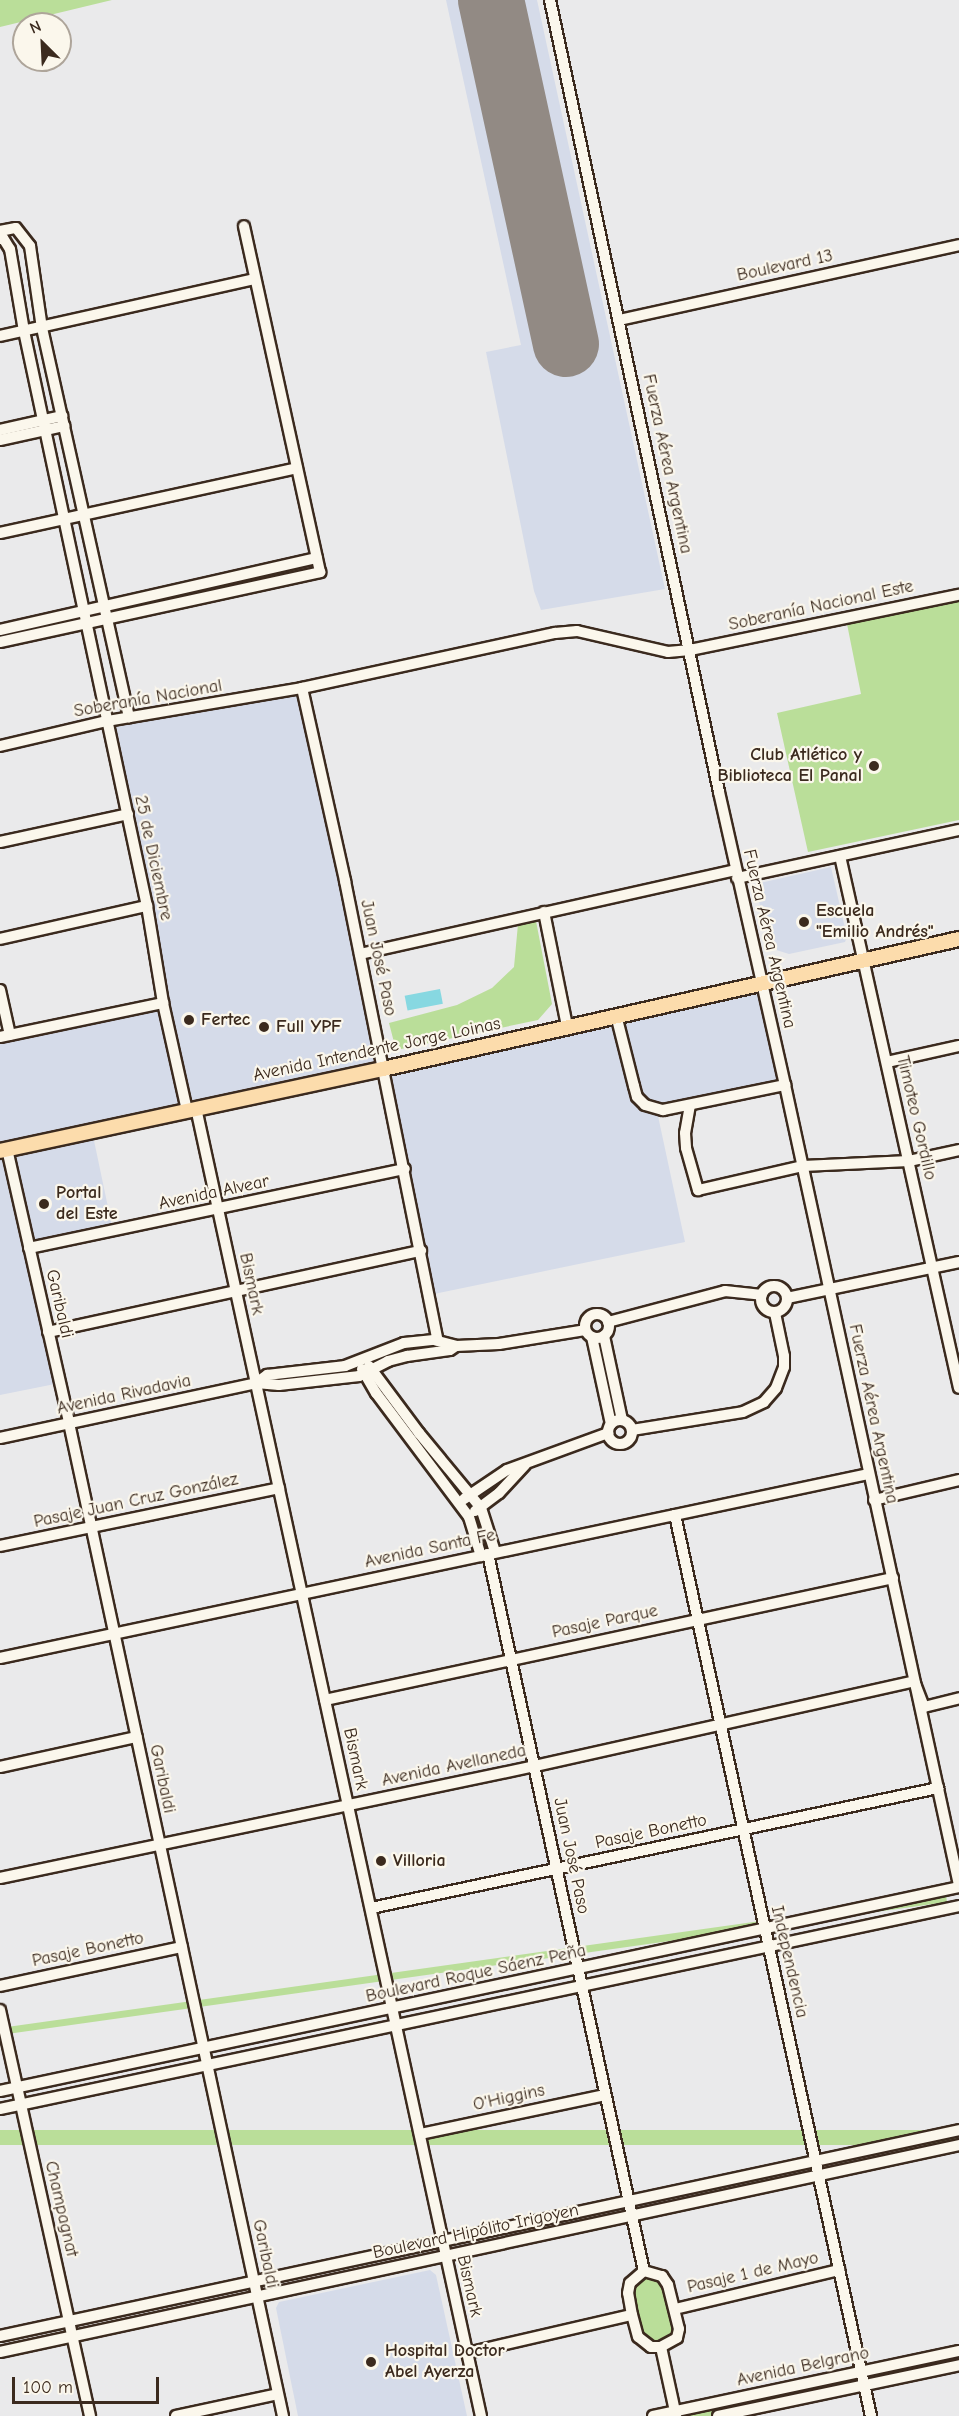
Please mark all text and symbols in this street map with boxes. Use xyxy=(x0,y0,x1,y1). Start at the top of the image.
north arrow xyxy=(12,12,72,72)
text: N xyxy=(27,17,44,38)
street label: Boulevard 13 xyxy=(735,245,835,287)
street label: Fuerza Aérea Argentina xyxy=(637,372,697,556)
street label: Soberanía Nacional Este xyxy=(727,576,915,636)
street label: Soberanía Nacional xyxy=(72,675,224,723)
place label: Club Atlético y Biblioteca El Panal xyxy=(717,745,862,788)
marker: Club Atlético y Biblioteca El Panal xyxy=(867,759,881,773)
street label: 25 de Diciembre xyxy=(129,794,177,922)
street label: Fuerza Aérea Argentina xyxy=(738,847,800,1031)
street label: Juan José Paso xyxy=(355,898,401,1018)
place label: Escuela "Emilio Andrés" xyxy=(816,901,934,944)
marker: Escuela "Emilio Andrés" xyxy=(797,915,811,929)
place label: Fertec xyxy=(201,1009,250,1031)
marker: Fertec xyxy=(182,1013,196,1027)
street label: Avenida Intendente Jorge Loinas xyxy=(251,1013,503,1087)
place label: Full YPF xyxy=(276,1016,342,1038)
marker: Full YPF xyxy=(257,1020,271,1034)
street label: Timoteo Gordillo xyxy=(891,1054,941,1182)
street label: Avenida Alvear xyxy=(157,1171,271,1215)
place label: Portal del Este xyxy=(56,1183,118,1226)
marker: Portal del Este xyxy=(37,1197,51,1211)
street label: Bismark xyxy=(234,1251,268,1317)
street label: Garibaldi xyxy=(41,1268,77,1340)
street label: Fuerza Aérea Argentina xyxy=(843,1322,903,1506)
street label: Avenida Rivadavia xyxy=(55,1370,193,1420)
street label: Pasaje Juan Cruz González xyxy=(32,1469,240,1533)
street label: Avenida Santa Fe xyxy=(363,1525,497,1573)
street label: Pasaje Parque xyxy=(550,1600,660,1644)
street label: Bismark xyxy=(338,1726,372,1792)
street label: Avenida Avellaneda xyxy=(380,1740,528,1792)
street label: Garibaldi xyxy=(144,1743,180,1815)
street label: Juan José Paso xyxy=(548,1796,594,1916)
street label: Pasaje Bonetto xyxy=(593,1810,709,1854)
place label: Villoria xyxy=(393,1850,446,1872)
marker: Villoria xyxy=(374,1854,388,1868)
street label: Independencia xyxy=(766,1904,812,2020)
street label: Pasaje Bonetto xyxy=(30,1928,146,1972)
street label: Boulevard Roque Sáenz Peña xyxy=(364,1940,588,2008)
street label: O'Higgins xyxy=(471,2080,547,2116)
street label: Champagnat xyxy=(39,2159,83,2259)
street label: Boulevard Hipólito Irigoyen xyxy=(371,2200,581,2264)
street label: Garibaldi xyxy=(247,2218,283,2290)
street label: Pasaje 1 de Mayo xyxy=(685,2247,821,2299)
street label: Bismark xyxy=(451,2253,487,2319)
place label: Hospital Doctor Abel Ayerza xyxy=(385,2341,505,2384)
street label: Avenida Belgrano xyxy=(735,2342,871,2392)
marker: Hospital Doctor Abel Ayerza xyxy=(362,2353,380,2371)
scale bar xyxy=(15,2365,162,2403)
text: 100 m xyxy=(23,2377,73,2398)

